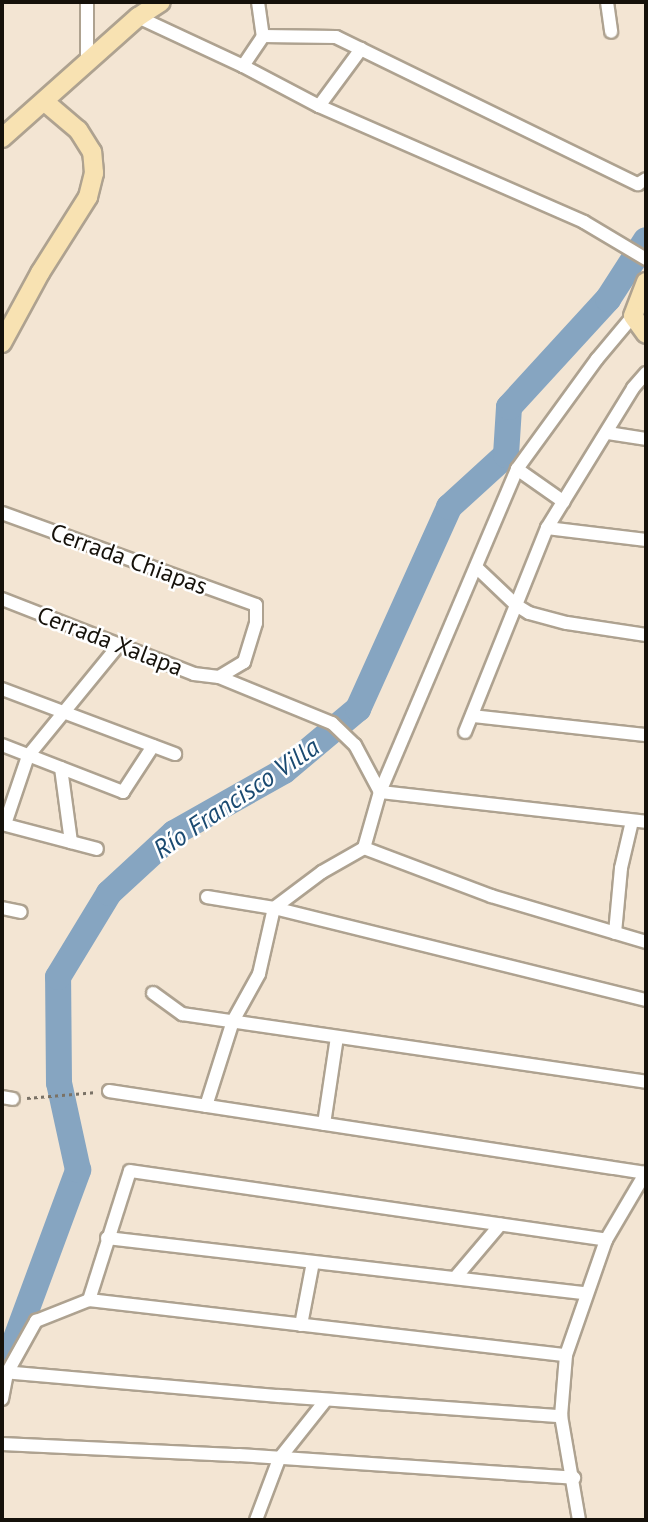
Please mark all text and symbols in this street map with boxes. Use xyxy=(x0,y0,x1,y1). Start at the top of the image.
street label: Cerrada Chiapas xyxy=(47,517,211,601)
street label: Cerrada Xalapa xyxy=(33,600,187,682)
water label: Río Francisco Villa xyxy=(147,731,325,865)

